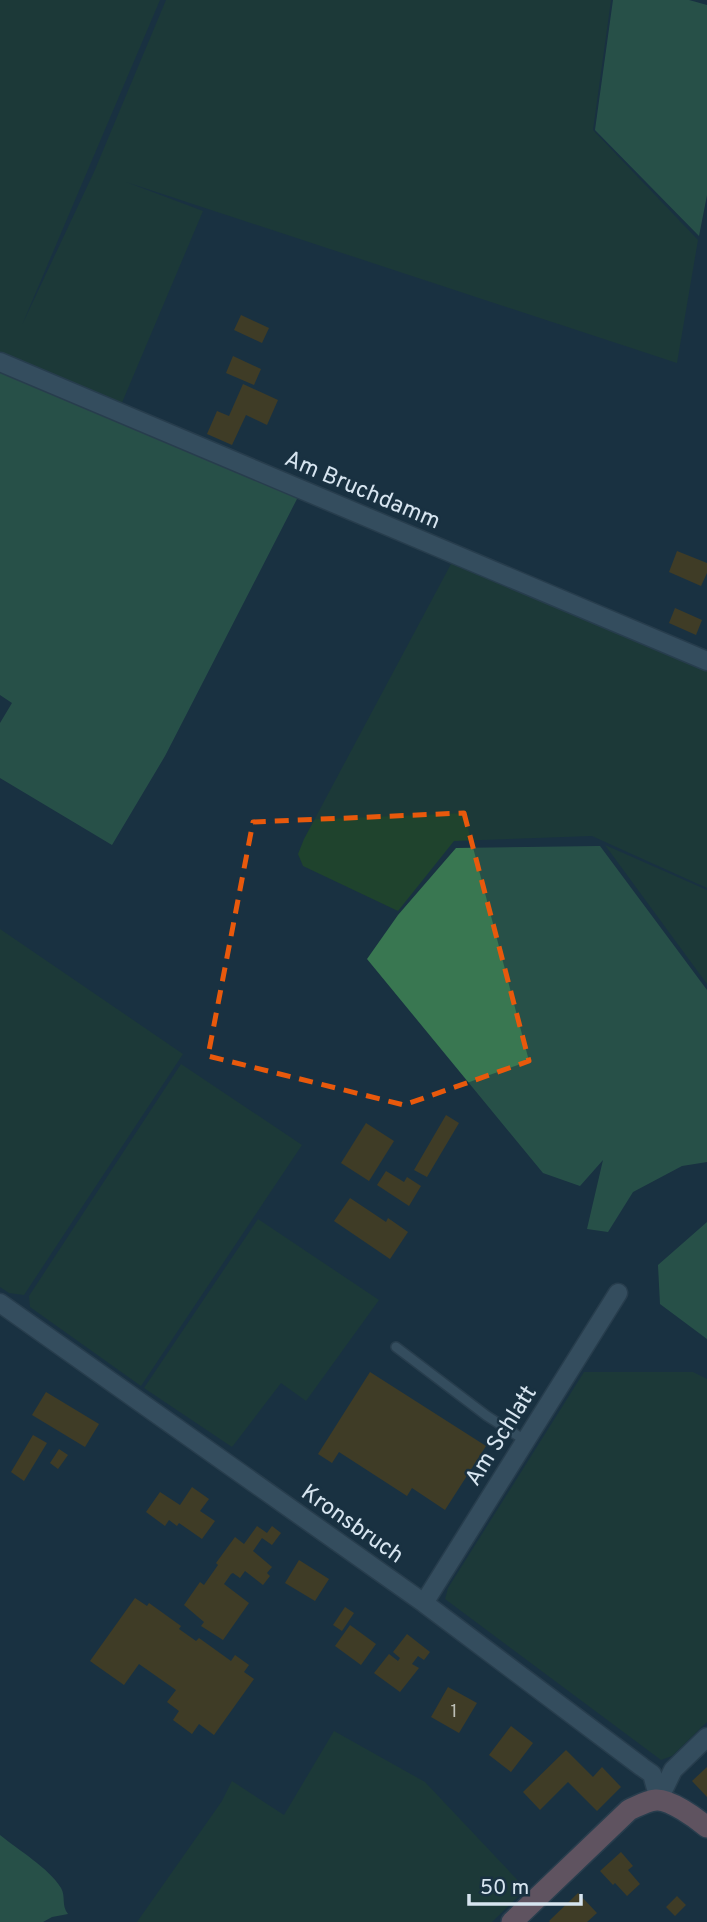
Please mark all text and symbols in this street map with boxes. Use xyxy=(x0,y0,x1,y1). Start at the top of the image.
street label: Am Bruchdamm xyxy=(280,445,444,537)
street label: Am Schlatt xyxy=(460,1381,544,1492)
street label: Kronsbruch xyxy=(295,1479,409,1571)
house number: 1 xyxy=(450,1700,458,1724)
scale bar xyxy=(469,1862,581,1906)
text: 50 m xyxy=(480,1875,529,1902)

